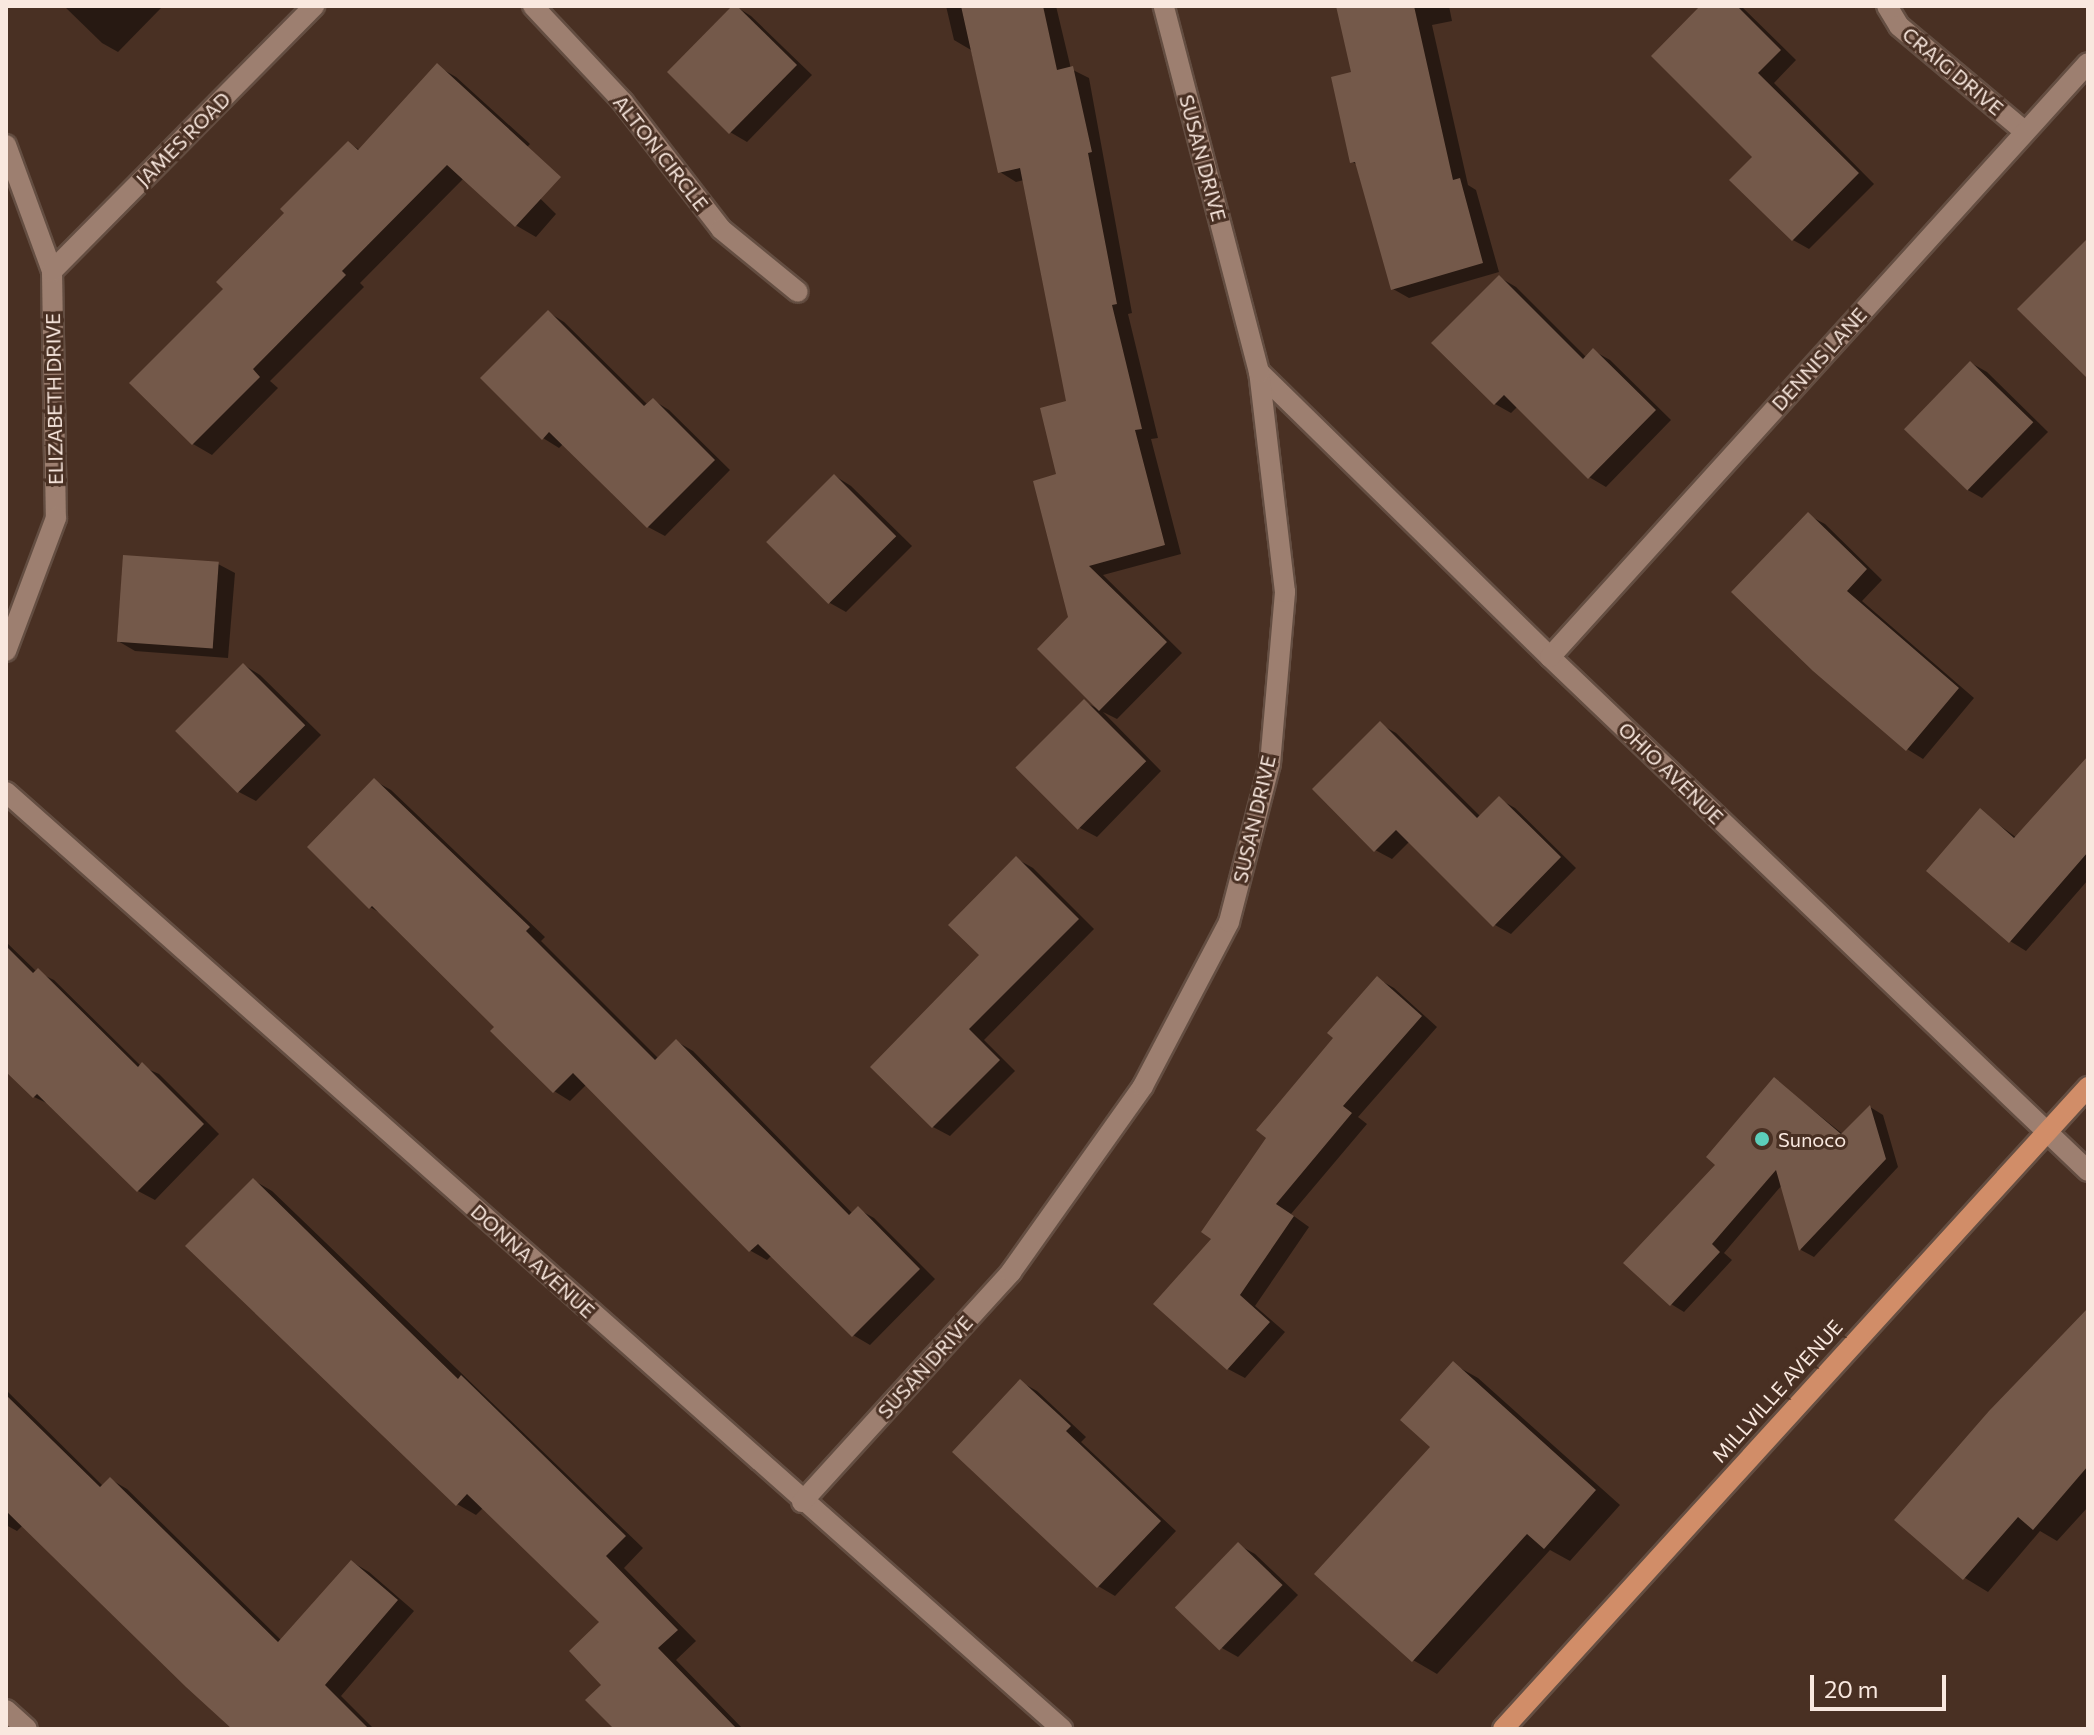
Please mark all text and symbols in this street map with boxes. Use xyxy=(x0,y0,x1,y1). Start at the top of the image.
street label: CRAIG DRIVE xyxy=(1898,22,2008,120)
street label: JAMES ROAD xyxy=(131,87,235,191)
street label: ALTON CIRCLE xyxy=(608,90,714,216)
street label: SUSAN DRIVE xyxy=(1175,92,1231,224)
street label: DENNIS LANE xyxy=(1767,303,1871,415)
street label: ELIZABETH DRIVE xyxy=(41,313,67,485)
street label: OHIO AVENUE xyxy=(1614,717,1728,829)
street label: SUSAN DRIVE xyxy=(1228,753,1280,885)
place label: Sunoco xyxy=(1778,1127,1846,1151)
marker: Sunoco xyxy=(1753,1130,1771,1148)
street label: DONNA AVENUE xyxy=(466,1199,600,1323)
street label: SUSAN DRIVE xyxy=(873,1311,977,1423)
street label: MILLVILLE AVENUE xyxy=(1707,1315,1847,1467)
scale bar xyxy=(1814,1659,1950,1709)
text: 20 m xyxy=(1824,1674,1878,1703)

